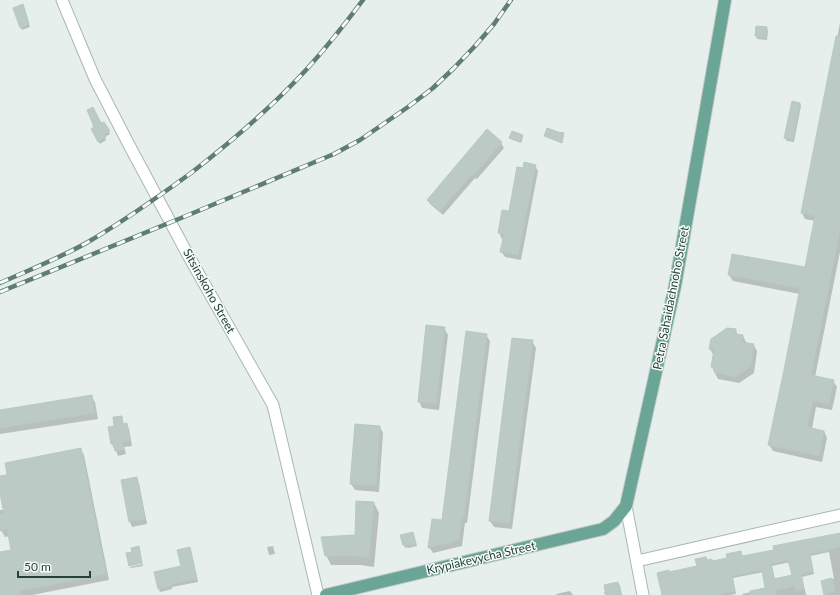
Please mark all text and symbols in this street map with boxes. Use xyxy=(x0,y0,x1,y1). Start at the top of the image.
street label: Petra Sahaidachnoho Street xyxy=(649,224,692,371)
street label: Sitsinskoho Street xyxy=(180,246,239,336)
street label: Krypiakevycha Street xyxy=(425,538,537,577)
scale bar xyxy=(18,553,90,579)
text: 50 m xyxy=(24,559,51,574)

